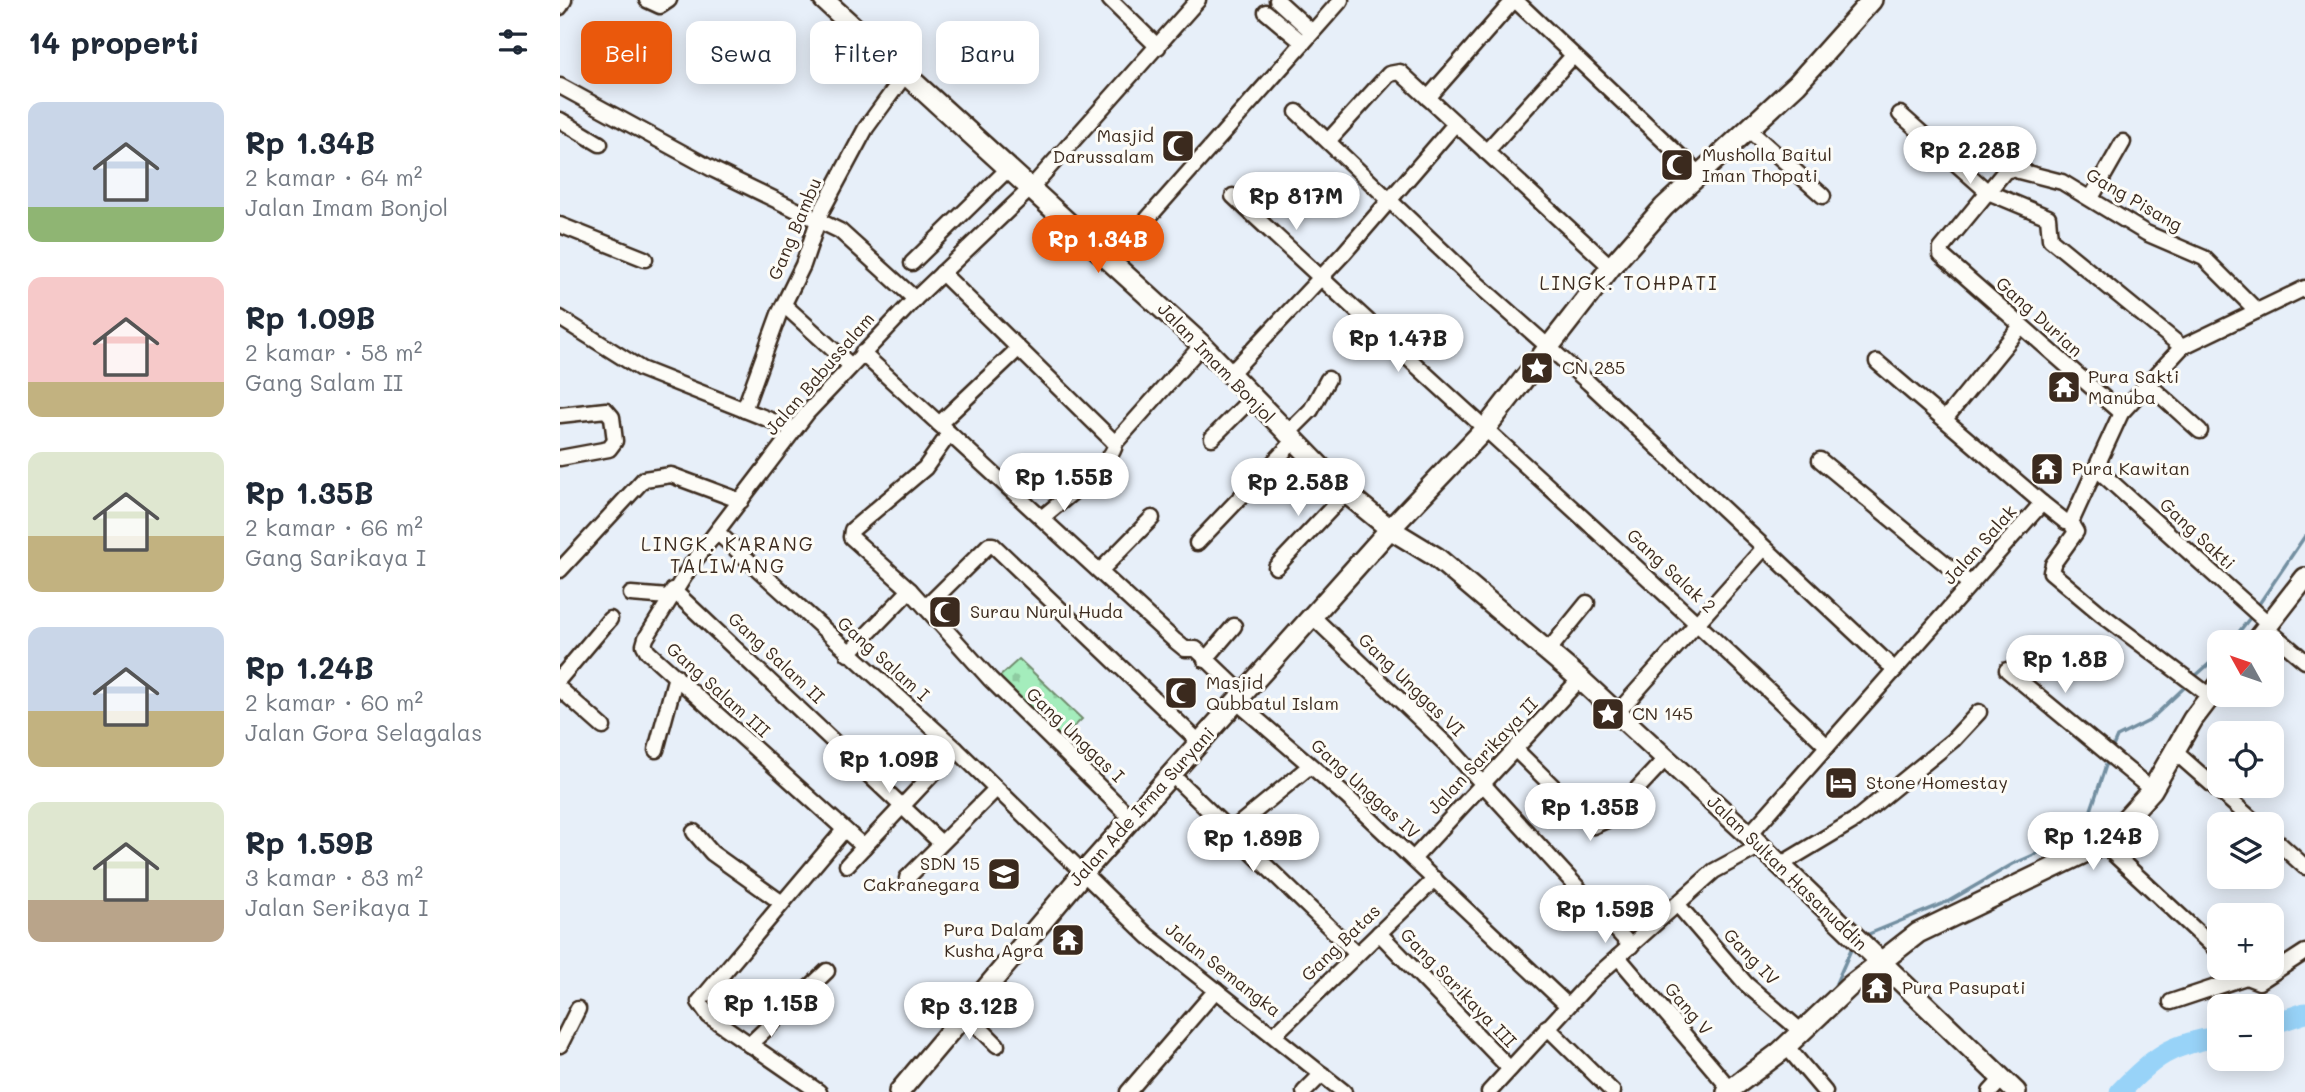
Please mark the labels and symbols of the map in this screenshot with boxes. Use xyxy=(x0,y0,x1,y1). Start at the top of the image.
place label: Masjid Darussalam xyxy=(1053,123,1154,168)
mosque icon: Masjid Darussalam xyxy=(1159,127,1197,165)
pin: Rp 2.28B xyxy=(1898,127,2042,186)
place label: Musholla Baitul Iman Thopati xyxy=(1702,142,1832,187)
mosque icon: Musholla Baitul Iman Thopati xyxy=(1658,146,1696,184)
street label: Gang Pisang xyxy=(2082,162,2187,236)
pin: Rp 817M xyxy=(1231,173,1361,232)
street label: Gang Bambu xyxy=(762,174,826,283)
pin: Rp 1.34B xyxy=(1026,216,1170,275)
district label: LINGK. TOHPATI xyxy=(1540,270,1718,295)
street label: Gang Durian xyxy=(1991,271,2088,362)
street label: Jalan Imam Bonjol xyxy=(1153,297,1281,428)
street label: Jalan Babussalam xyxy=(759,307,879,440)
pin: Rp 1.47B xyxy=(1326,314,1470,374)
place icon: CN 285 xyxy=(1518,349,1556,387)
place label: CN 285 xyxy=(1562,355,1625,379)
place label: Pura Sakti Manuba xyxy=(2088,364,2179,409)
temple icon: Pura Sakti Manuba xyxy=(2045,368,2083,406)
temple icon: Pura Kawitan xyxy=(2028,450,2066,488)
pin: Rp 1.55B xyxy=(992,454,1136,513)
place label: Pura Kawitan xyxy=(2072,456,2190,480)
pin: Rp 2.58B xyxy=(1226,458,1370,518)
street label: Gang Sakti xyxy=(2155,492,2241,574)
street label: Jalan Salak xyxy=(1937,499,2021,589)
street label: Gang Salak 2 xyxy=(1622,523,1721,618)
district label: LINGK. KARANG TALIWANG xyxy=(641,531,815,578)
mosque icon: Surau Nurul Huda xyxy=(926,593,964,631)
place label: Surau Nurul Huda xyxy=(970,599,1123,623)
street label: Gang Salam II xyxy=(723,606,830,708)
street label: Gang Salam I xyxy=(833,611,935,706)
street label: Gang Unggas VI xyxy=(1353,627,1470,741)
north arrow xyxy=(2207,630,2284,707)
street label: Gang Salam III xyxy=(662,636,776,742)
pin: Rp 1.8B xyxy=(2000,636,2130,695)
place label: Masjid Qubbatul Islam xyxy=(1206,670,1339,715)
mosque icon: Masjid Qubbatul Islam xyxy=(1162,674,1200,712)
street label: Gang Unggas I xyxy=(1022,681,1130,787)
street label: Jalan Sarikaya II xyxy=(1422,692,1543,819)
place icon: CN 145 xyxy=(1589,695,1627,733)
place label: CN 145 xyxy=(1632,701,1693,725)
street label: Jalan Ade Irma Suryani xyxy=(1063,722,1219,891)
street label: Gang Unggas IV xyxy=(1306,733,1425,844)
pin: Rp 1.09B xyxy=(817,736,961,795)
hotel icon: Stone Homestay xyxy=(1822,764,1860,802)
place label: Stone Homestay xyxy=(1866,770,2008,794)
pin: Rp 1.35B xyxy=(1518,784,1662,843)
street label: Jalan Sultan Hasanuddin xyxy=(1702,789,1873,955)
pin: Rp 1.24B xyxy=(2021,812,2165,872)
pin: Rp 1.89B xyxy=(1181,814,1325,874)
place label: SDN 15 Cakranegara xyxy=(863,851,980,896)
school or university icon: SDN 15 Cakranegara xyxy=(985,855,1023,893)
pin: Rp 1.59B xyxy=(1533,886,1677,945)
street label: Gang Batas xyxy=(1296,899,1385,986)
street label: Jalan Semangka xyxy=(1161,916,1286,1022)
place label: Pura Dalam Kusha Agra xyxy=(943,917,1044,962)
temple icon: Pura Dalam Kusha Agra xyxy=(1049,921,1087,959)
street label: Gang Sarikaya III xyxy=(1395,922,1522,1052)
street label: Gang IV xyxy=(1719,923,1785,990)
temple icon: Pura Pasupati xyxy=(1858,969,1896,1007)
place label: Pura Pasupati xyxy=(1902,975,2025,999)
street label: Gang V xyxy=(1660,977,1718,1040)
pin: Rp 1.15B xyxy=(699,979,843,1039)
pin: Rp 3.12B xyxy=(897,982,1041,1042)

